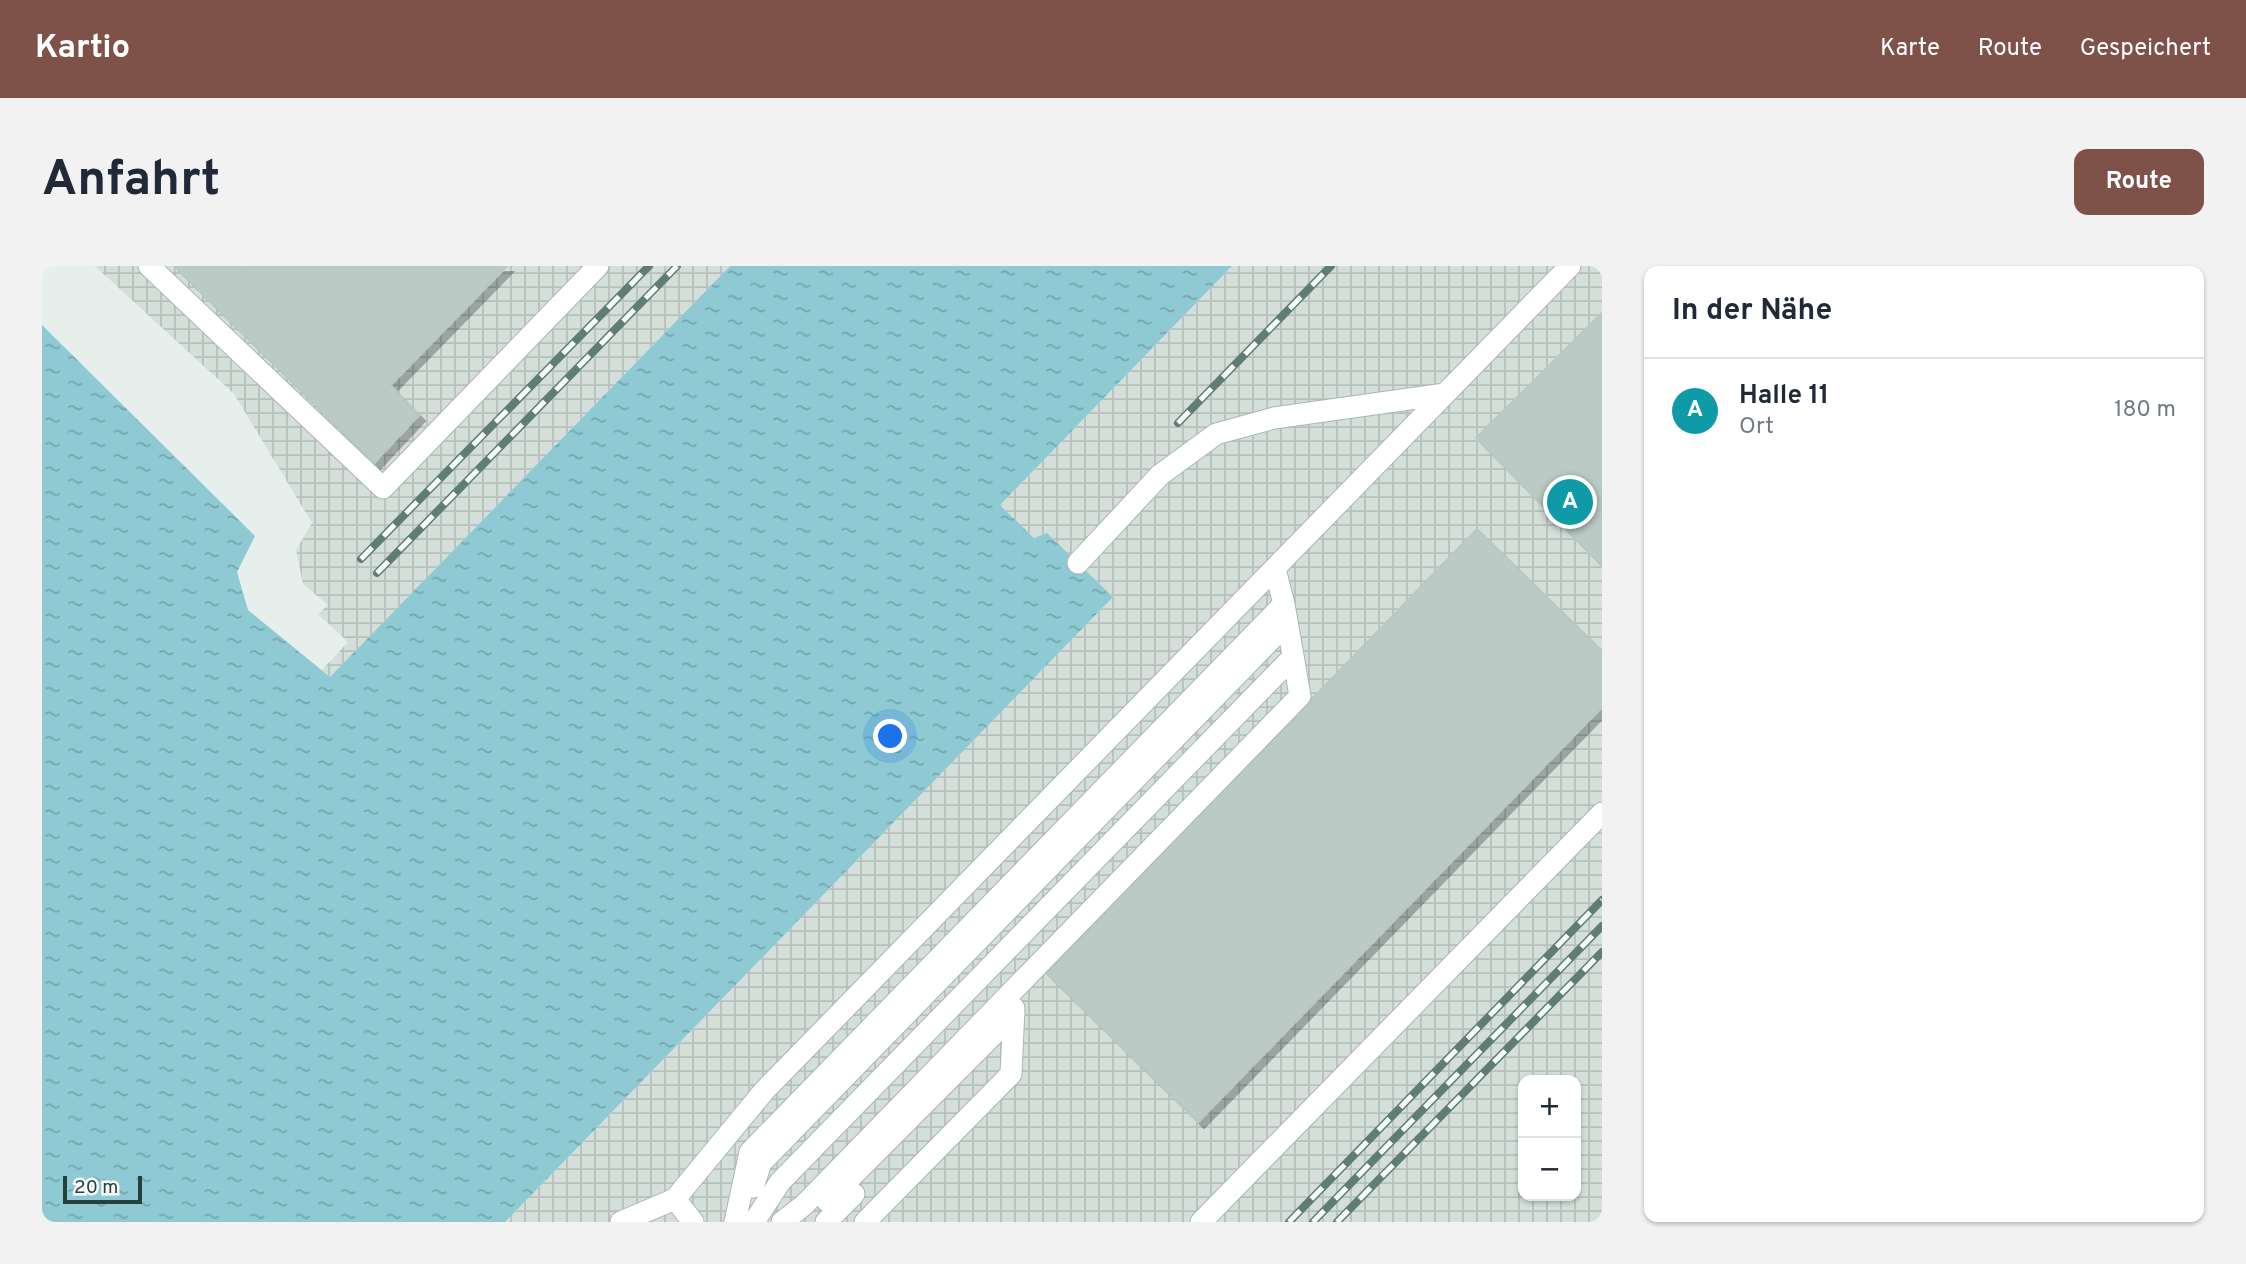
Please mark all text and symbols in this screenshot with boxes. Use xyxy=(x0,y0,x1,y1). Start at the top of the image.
text: Kartio xyxy=(35,28,130,70)
text: Karte xyxy=(1880,34,1940,64)
text: Route xyxy=(1978,34,2042,64)
text: Gespeichert xyxy=(2080,34,2211,64)
button: Route xyxy=(2074,149,2204,215)
text: Anfahrt xyxy=(42,151,220,213)
text: In der Nähe xyxy=(1672,293,1832,330)
text: Halle 11 xyxy=(1739,380,1829,413)
text: A xyxy=(1687,396,1703,425)
text: 180 m xyxy=(2114,396,2176,425)
text: Ort xyxy=(1739,413,1774,442)
pin: A xyxy=(1547,476,1593,528)
your location xyxy=(873,719,907,753)
map controls xyxy=(1518,1075,1581,1201)
button: + xyxy=(1518,1075,1581,1138)
button: − xyxy=(1518,1138,1581,1201)
scale bar xyxy=(63,1173,142,1205)
text: 20 m xyxy=(74,1176,118,1200)

